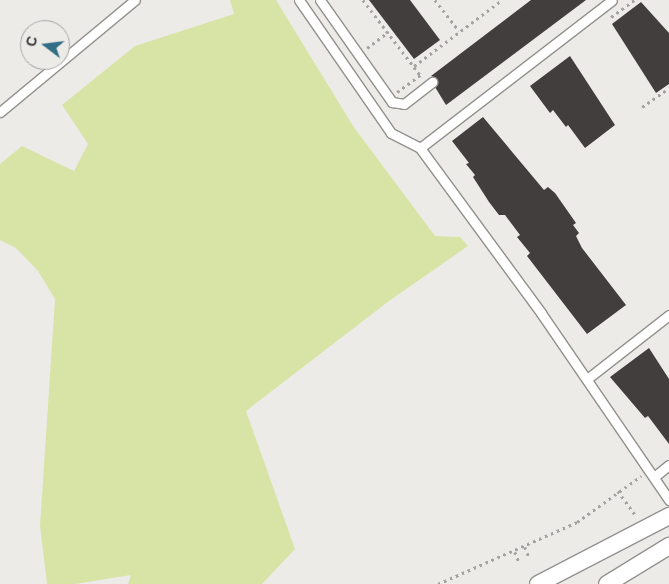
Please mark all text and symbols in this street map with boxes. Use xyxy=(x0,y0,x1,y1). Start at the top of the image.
north arrow xyxy=(20,20,70,70)
text: С xyxy=(22,34,41,48)

